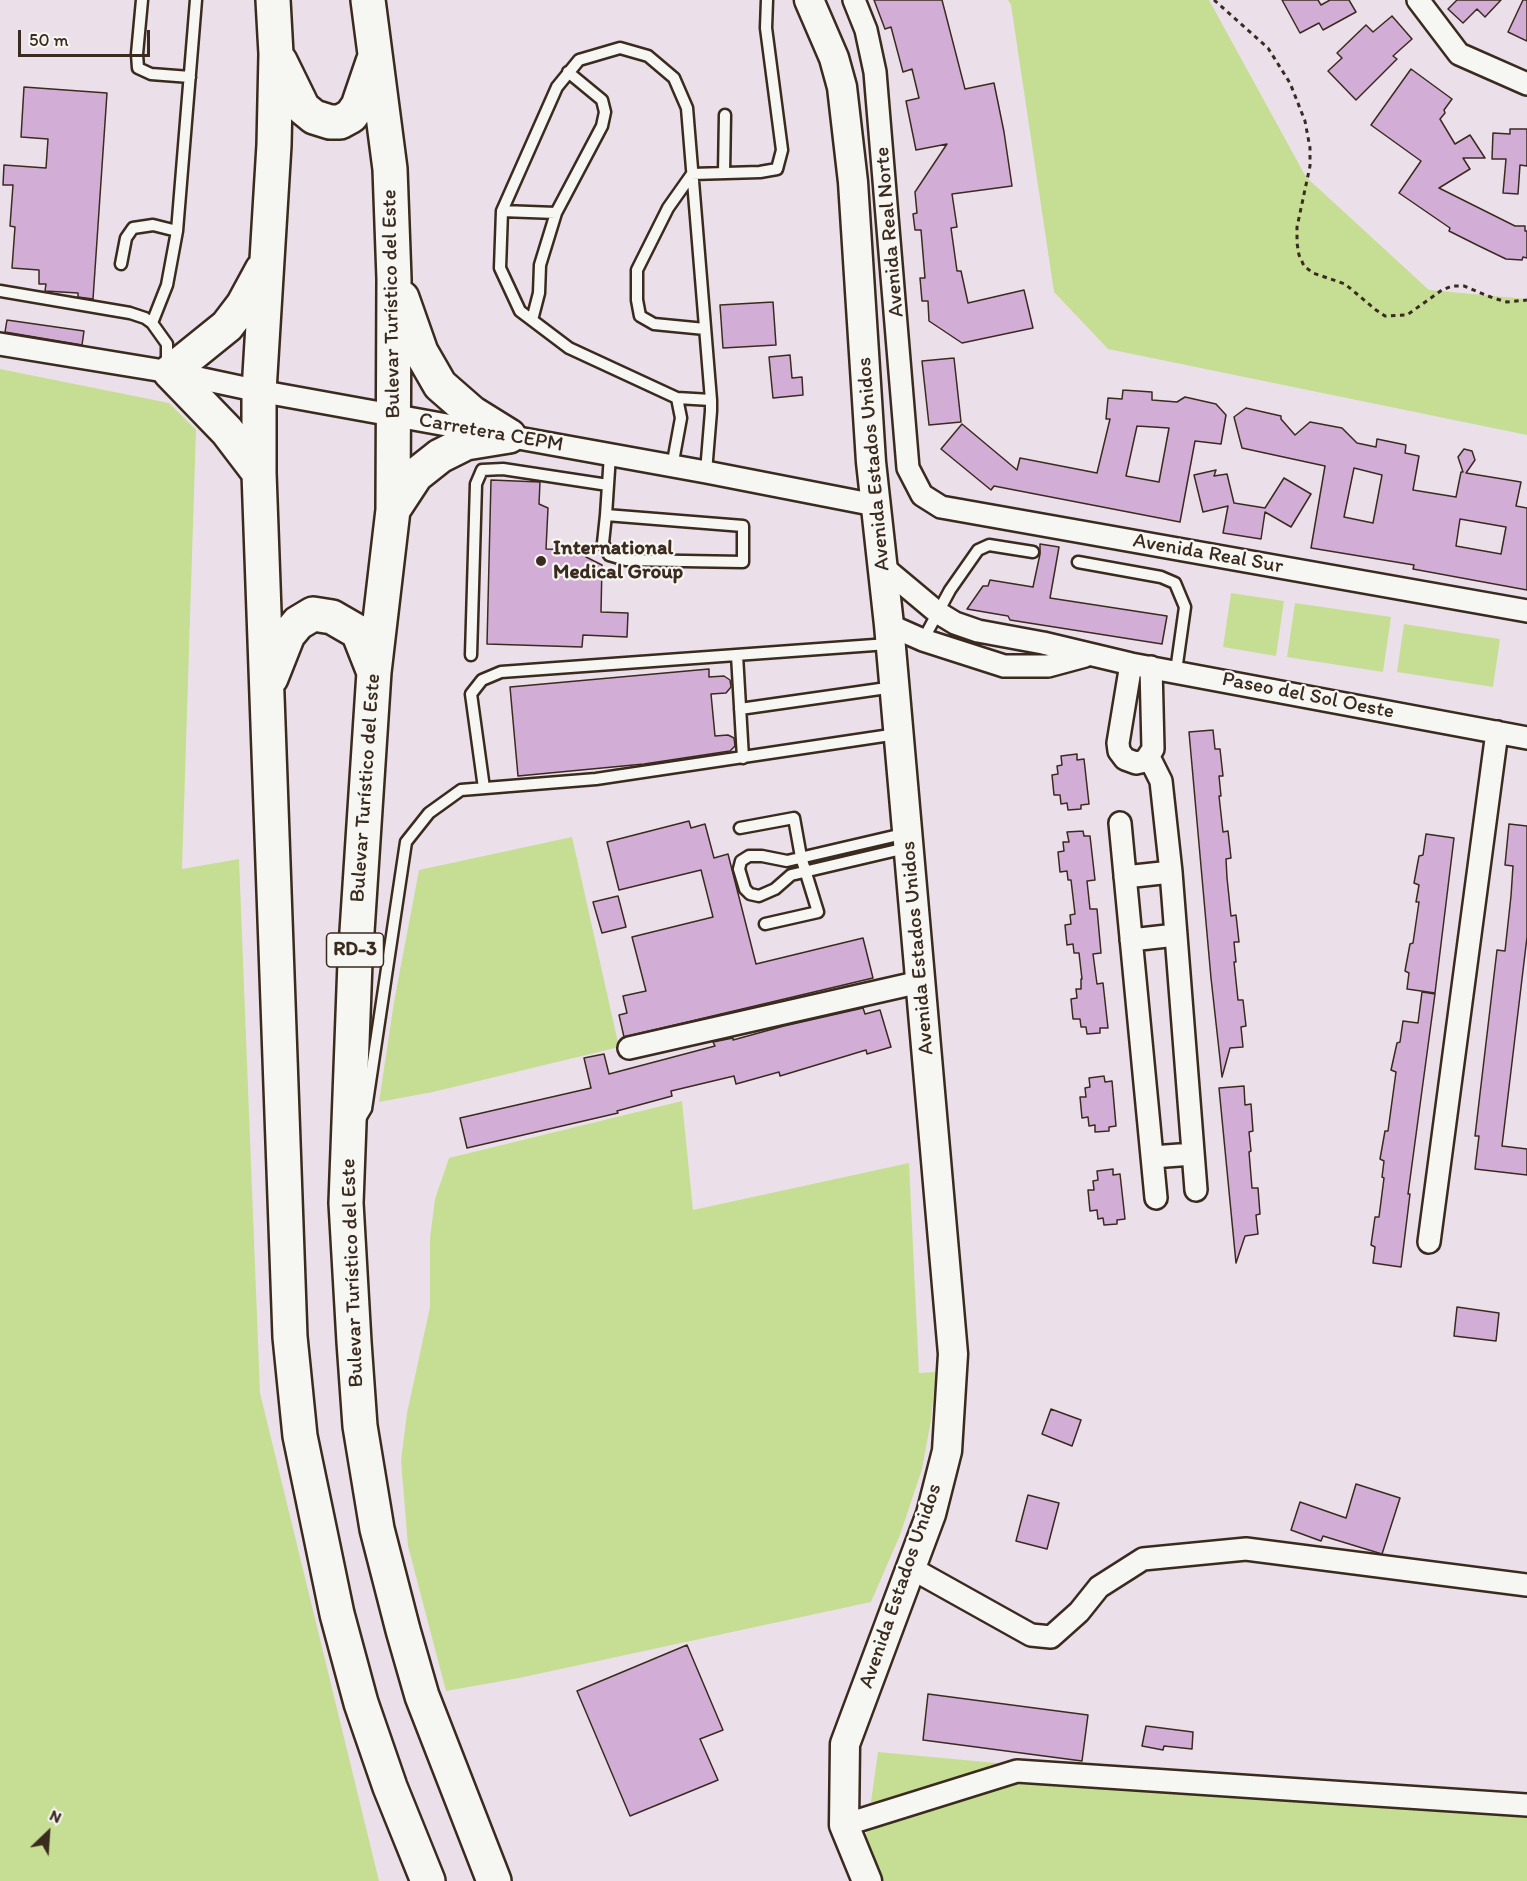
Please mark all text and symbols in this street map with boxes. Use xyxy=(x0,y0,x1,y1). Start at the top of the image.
scale bar xyxy=(21,18,153,56)
text: 50 m xyxy=(29,29,69,51)
street label: Avenida Real Norte xyxy=(870,146,910,318)
street label: Bulevar Turístico del Este xyxy=(377,189,407,419)
street label: Avenida Estados Unidos xyxy=(852,356,896,572)
street label: Carretera CEPM xyxy=(417,408,565,458)
street label: Avenida Real Sur xyxy=(1131,528,1285,580)
place label: International Medical Group xyxy=(553,536,683,586)
marker: International Medical Group xyxy=(534,554,548,568)
street label: Paseo del Sol Oeste xyxy=(1220,667,1396,725)
street label: Bulevar Turístico del Este xyxy=(345,673,387,903)
street label: Avenida Estados Unidos xyxy=(896,840,940,1056)
road number: RD-3 xyxy=(326,933,384,967)
street label: Bulevar Turístico del Este xyxy=(336,1158,370,1388)
street label: Avenida Estados Unidos xyxy=(854,1480,948,1692)
north arrow xyxy=(18,1803,78,1863)
text: N xyxy=(47,1805,65,1827)

